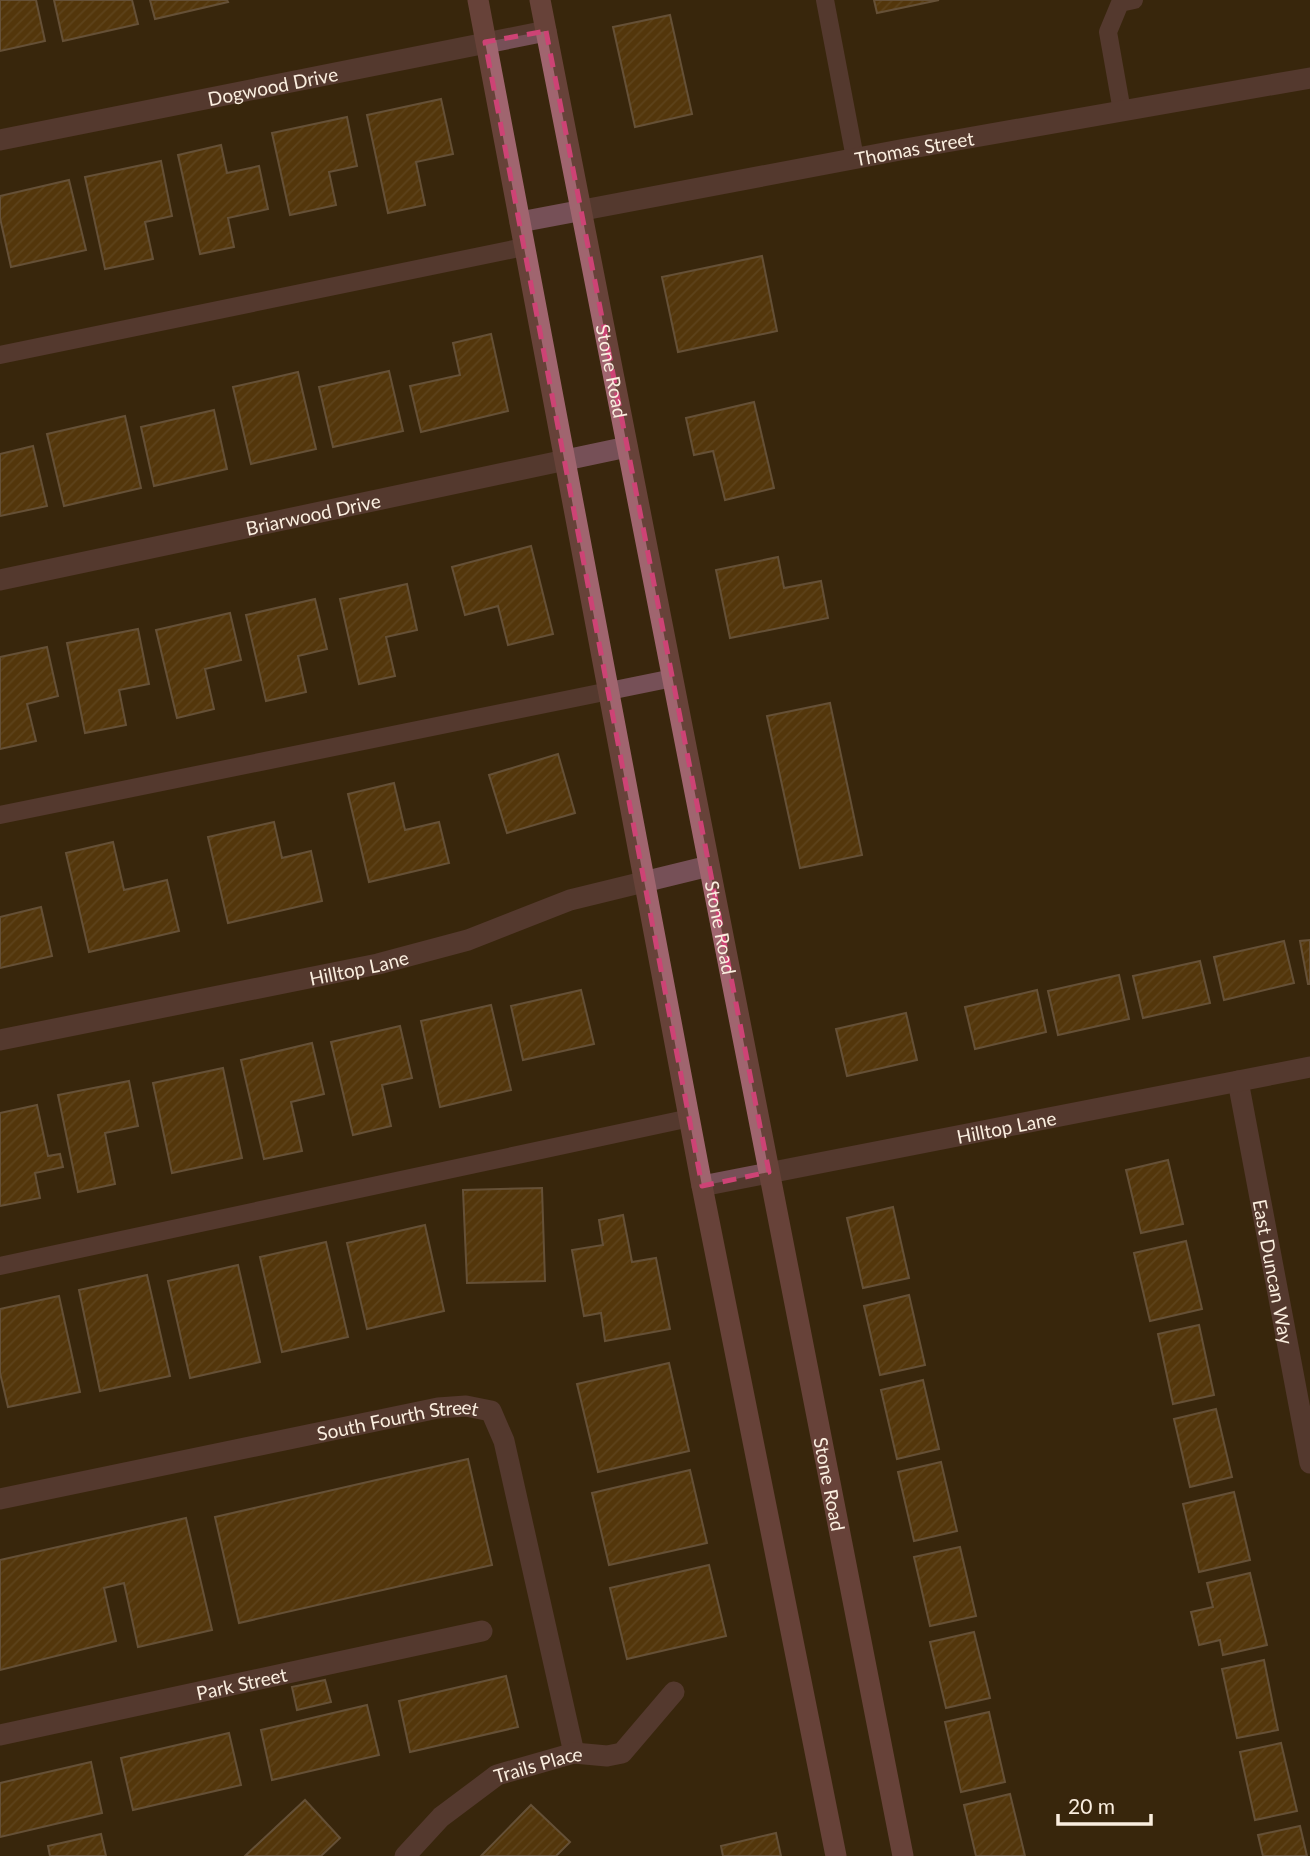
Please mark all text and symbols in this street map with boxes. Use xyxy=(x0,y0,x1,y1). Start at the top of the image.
street label: Dogwood Drive xyxy=(206,61,340,110)
street label: Thomas Street xyxy=(853,126,976,170)
street label: Stone Road xyxy=(592,322,633,420)
street label: Briarwood Drive xyxy=(244,488,383,539)
street label: Stone Road xyxy=(701,879,742,976)
street label: Hilltop Lane xyxy=(307,945,411,989)
street label: Hilltop Lane xyxy=(955,1105,1058,1147)
street label: East Duncan Way xyxy=(1249,1197,1299,1346)
street label: South Fourth Street xyxy=(315,1394,481,1444)
street label: Stone Road xyxy=(810,1435,851,1533)
street label: Park Street xyxy=(194,1662,289,1704)
street label: Trails Place xyxy=(491,1741,584,1787)
scale bar xyxy=(1058,1783,1151,1827)
text: 20 m xyxy=(1068,1793,1115,1818)

